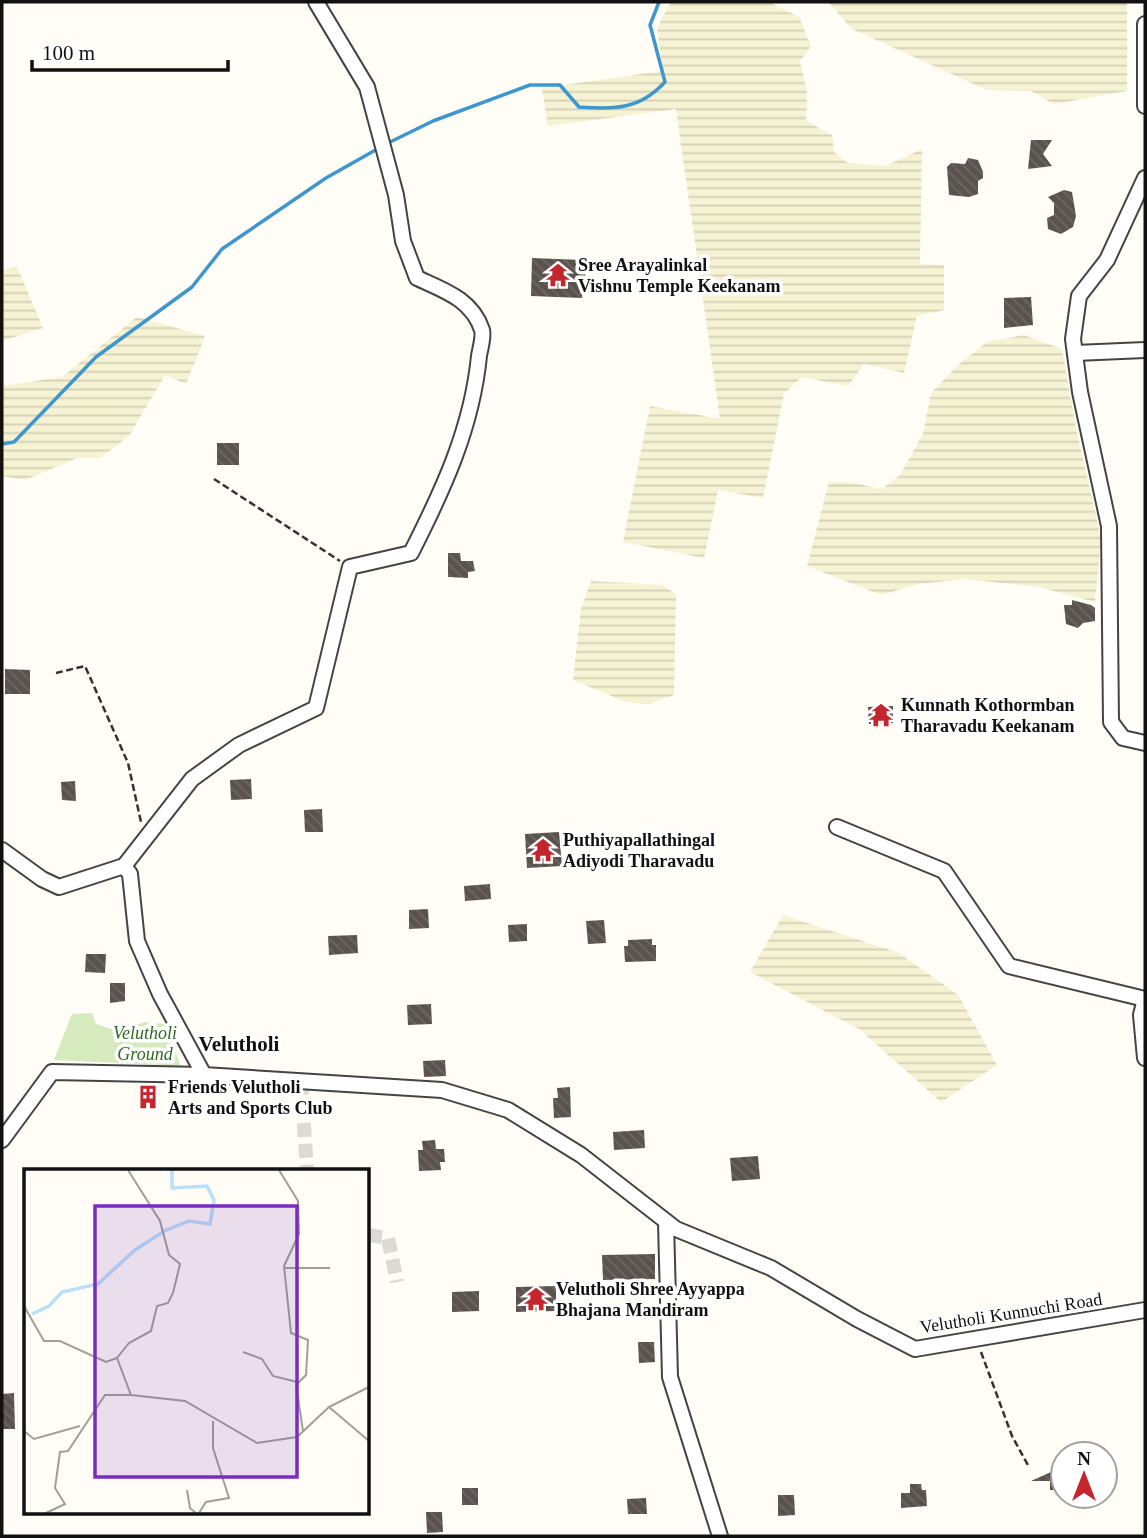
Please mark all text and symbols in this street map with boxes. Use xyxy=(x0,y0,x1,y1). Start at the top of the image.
scale bar xyxy=(32,28,228,72)
text: 100 m xyxy=(42,41,95,65)
place label: Sree Arayalinkal Vishnu Temple Keekanam xyxy=(578,255,780,296)
temple icon: Sree Arayalinkal Vishnu Temple Keekanam xyxy=(544,261,572,289)
place label: Kunnath Kothormban Tharavadu Keekanam xyxy=(901,695,1075,736)
temple icon: Kunnath Kothormban Tharavadu Keekanam xyxy=(867,701,895,729)
place label: Puthiyapallathingal Adiyodi Tharavadu xyxy=(563,830,715,871)
temple icon: Puthiyapallathingal Adiyodi Tharavadu xyxy=(529,836,557,864)
park label: Velutholi Ground xyxy=(113,1023,177,1064)
district label: Velutholi xyxy=(199,1032,280,1056)
place label: Friends Velutholi Arts and Sports Club xyxy=(168,1077,333,1118)
building icon: Friends Velutholi Arts and Sports Club xyxy=(134,1083,162,1111)
inset map xyxy=(24,1169,369,1514)
place label: Velutholi Shree Ayyappa Bhajana Mandiram xyxy=(556,1279,745,1320)
temple icon: Velutholi Shree Ayyappa Bhajana Mandiram xyxy=(522,1285,550,1313)
street label: Velutholi Kunnuchi Road xyxy=(919,1289,1103,1337)
north arrow xyxy=(1049,1440,1119,1510)
text: N xyxy=(1077,1448,1091,1469)

